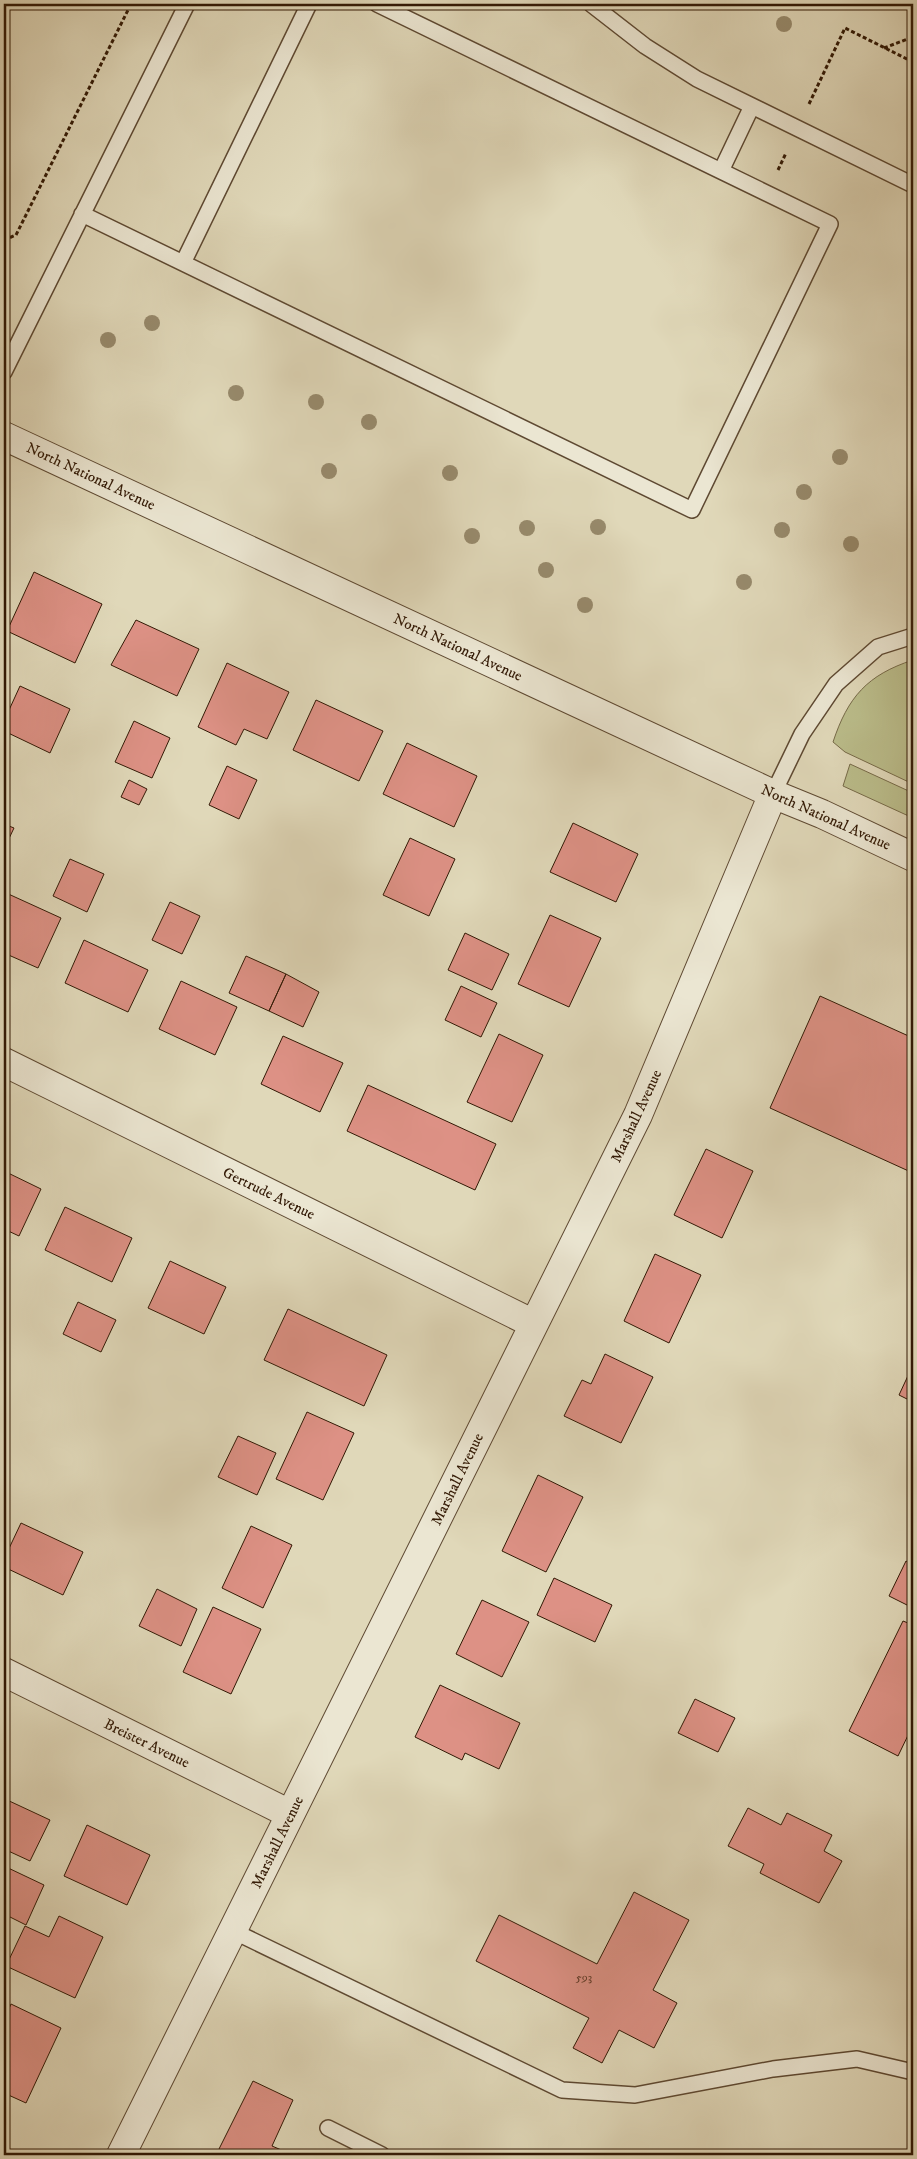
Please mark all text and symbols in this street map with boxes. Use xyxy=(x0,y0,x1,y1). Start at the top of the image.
street label: North National Avenue xyxy=(23,438,158,515)
street label: North National Avenue xyxy=(390,609,525,686)
street label: North National Avenue xyxy=(758,780,894,855)
street label: Marshall Avenue xyxy=(607,1067,666,1166)
street label: Gertrude Avenue xyxy=(220,1163,318,1224)
street label: Marshall Avenue xyxy=(427,1430,488,1528)
street label: Breister Avenue xyxy=(101,1714,193,1772)
street label: Marshall Avenue xyxy=(247,1793,308,1891)
house number: 593 xyxy=(576,1970,592,1985)

